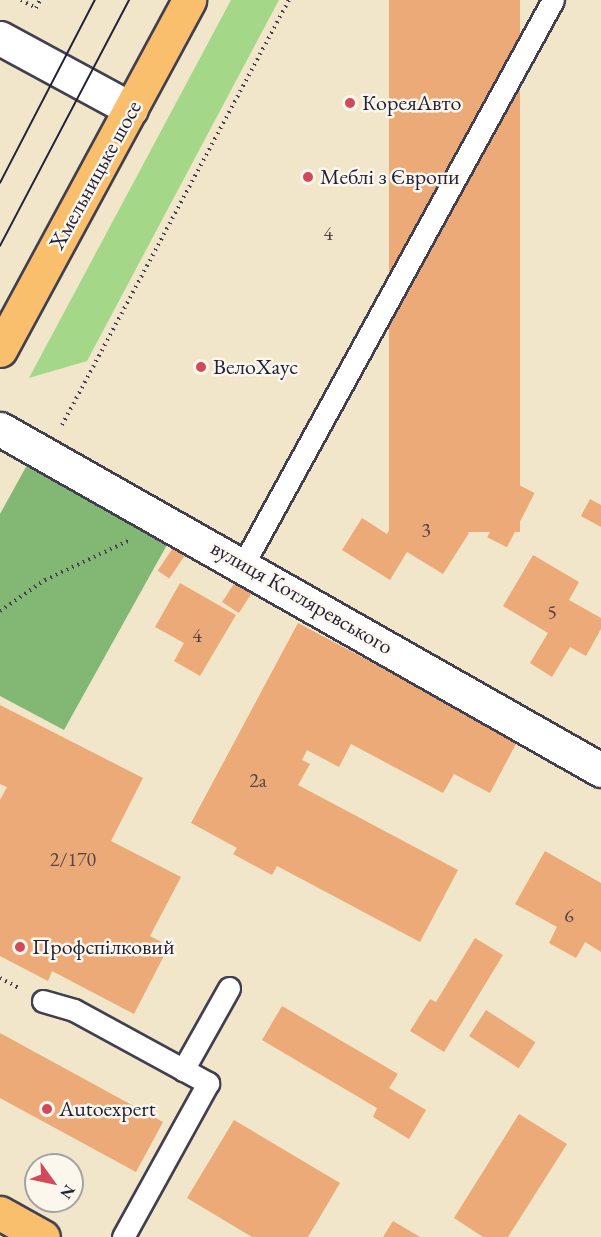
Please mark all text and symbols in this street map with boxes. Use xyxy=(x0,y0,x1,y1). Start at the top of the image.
place label: КореяАвто xyxy=(362,90,461,116)
street label: Хмельницьке шосе xyxy=(43,96,147,254)
marker: КореяАвто xyxy=(343,96,357,110)
place label: Меблі з Європи xyxy=(320,164,460,190)
marker: Меблі з Європи xyxy=(301,170,315,184)
house number: 4 xyxy=(323,221,333,245)
place label: ВелоХаус xyxy=(213,354,298,380)
marker: ВелоХаус xyxy=(194,360,208,374)
house number: 3 xyxy=(421,518,431,542)
street label: вулиця Котляревського xyxy=(206,534,398,660)
house number: 5 xyxy=(547,600,557,624)
house number: 4 xyxy=(192,623,202,647)
house number: 2а xyxy=(249,768,267,792)
house number: 2/170 xyxy=(50,847,96,871)
house number: 6 xyxy=(564,903,574,927)
place label: Профспілковий xyxy=(32,934,175,960)
marker: Профспілковий xyxy=(13,940,27,954)
place label: Autoexpert xyxy=(59,1096,156,1122)
marker: Autoexpert xyxy=(40,1102,54,1116)
north arrow xyxy=(24,1153,84,1213)
text: N xyxy=(56,1181,80,1203)

